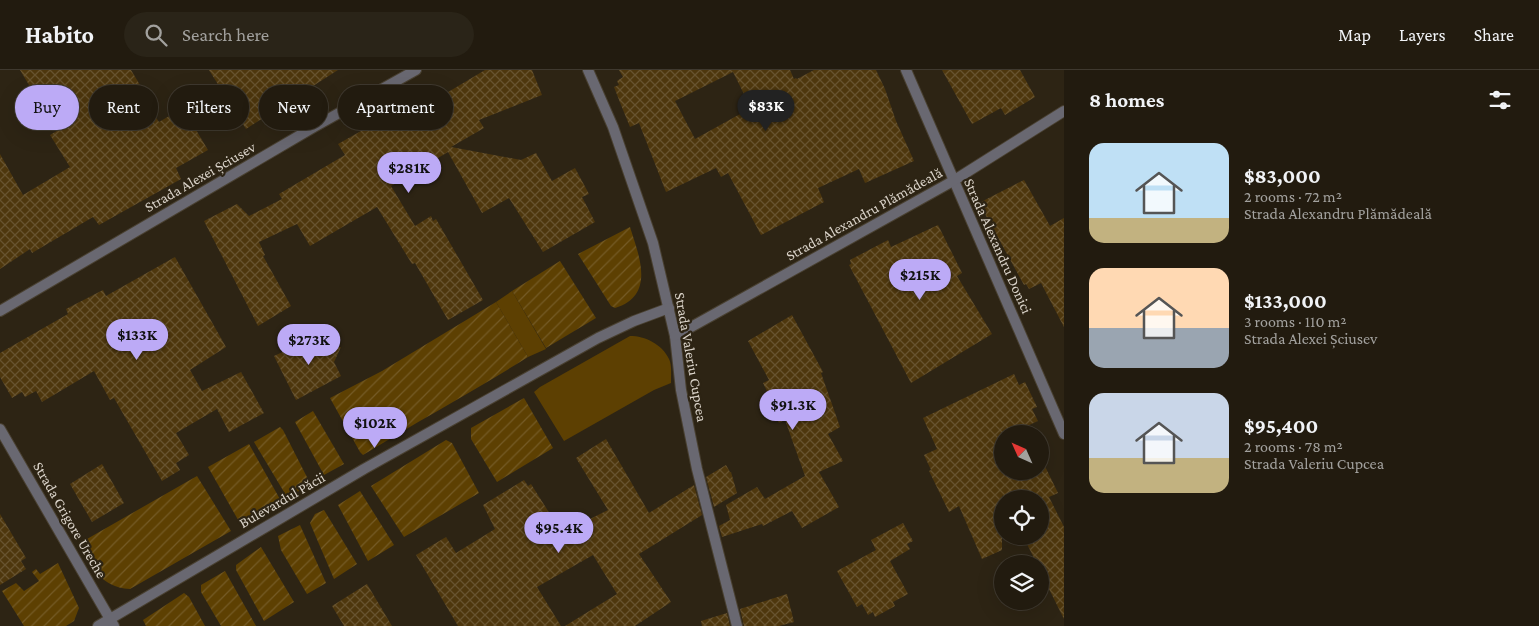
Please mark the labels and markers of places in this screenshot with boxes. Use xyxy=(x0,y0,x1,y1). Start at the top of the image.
pin: $83K xyxy=(736,90,796,132)
pin: $281K xyxy=(374,152,444,194)
pin: $215K xyxy=(885,258,955,301)
pin: $133K xyxy=(102,318,172,361)
pin: $273K xyxy=(274,324,344,366)
pin: $91.3K xyxy=(752,388,834,431)
pin: $102K xyxy=(340,406,410,449)
pin: $95.4K xyxy=(518,512,600,554)

